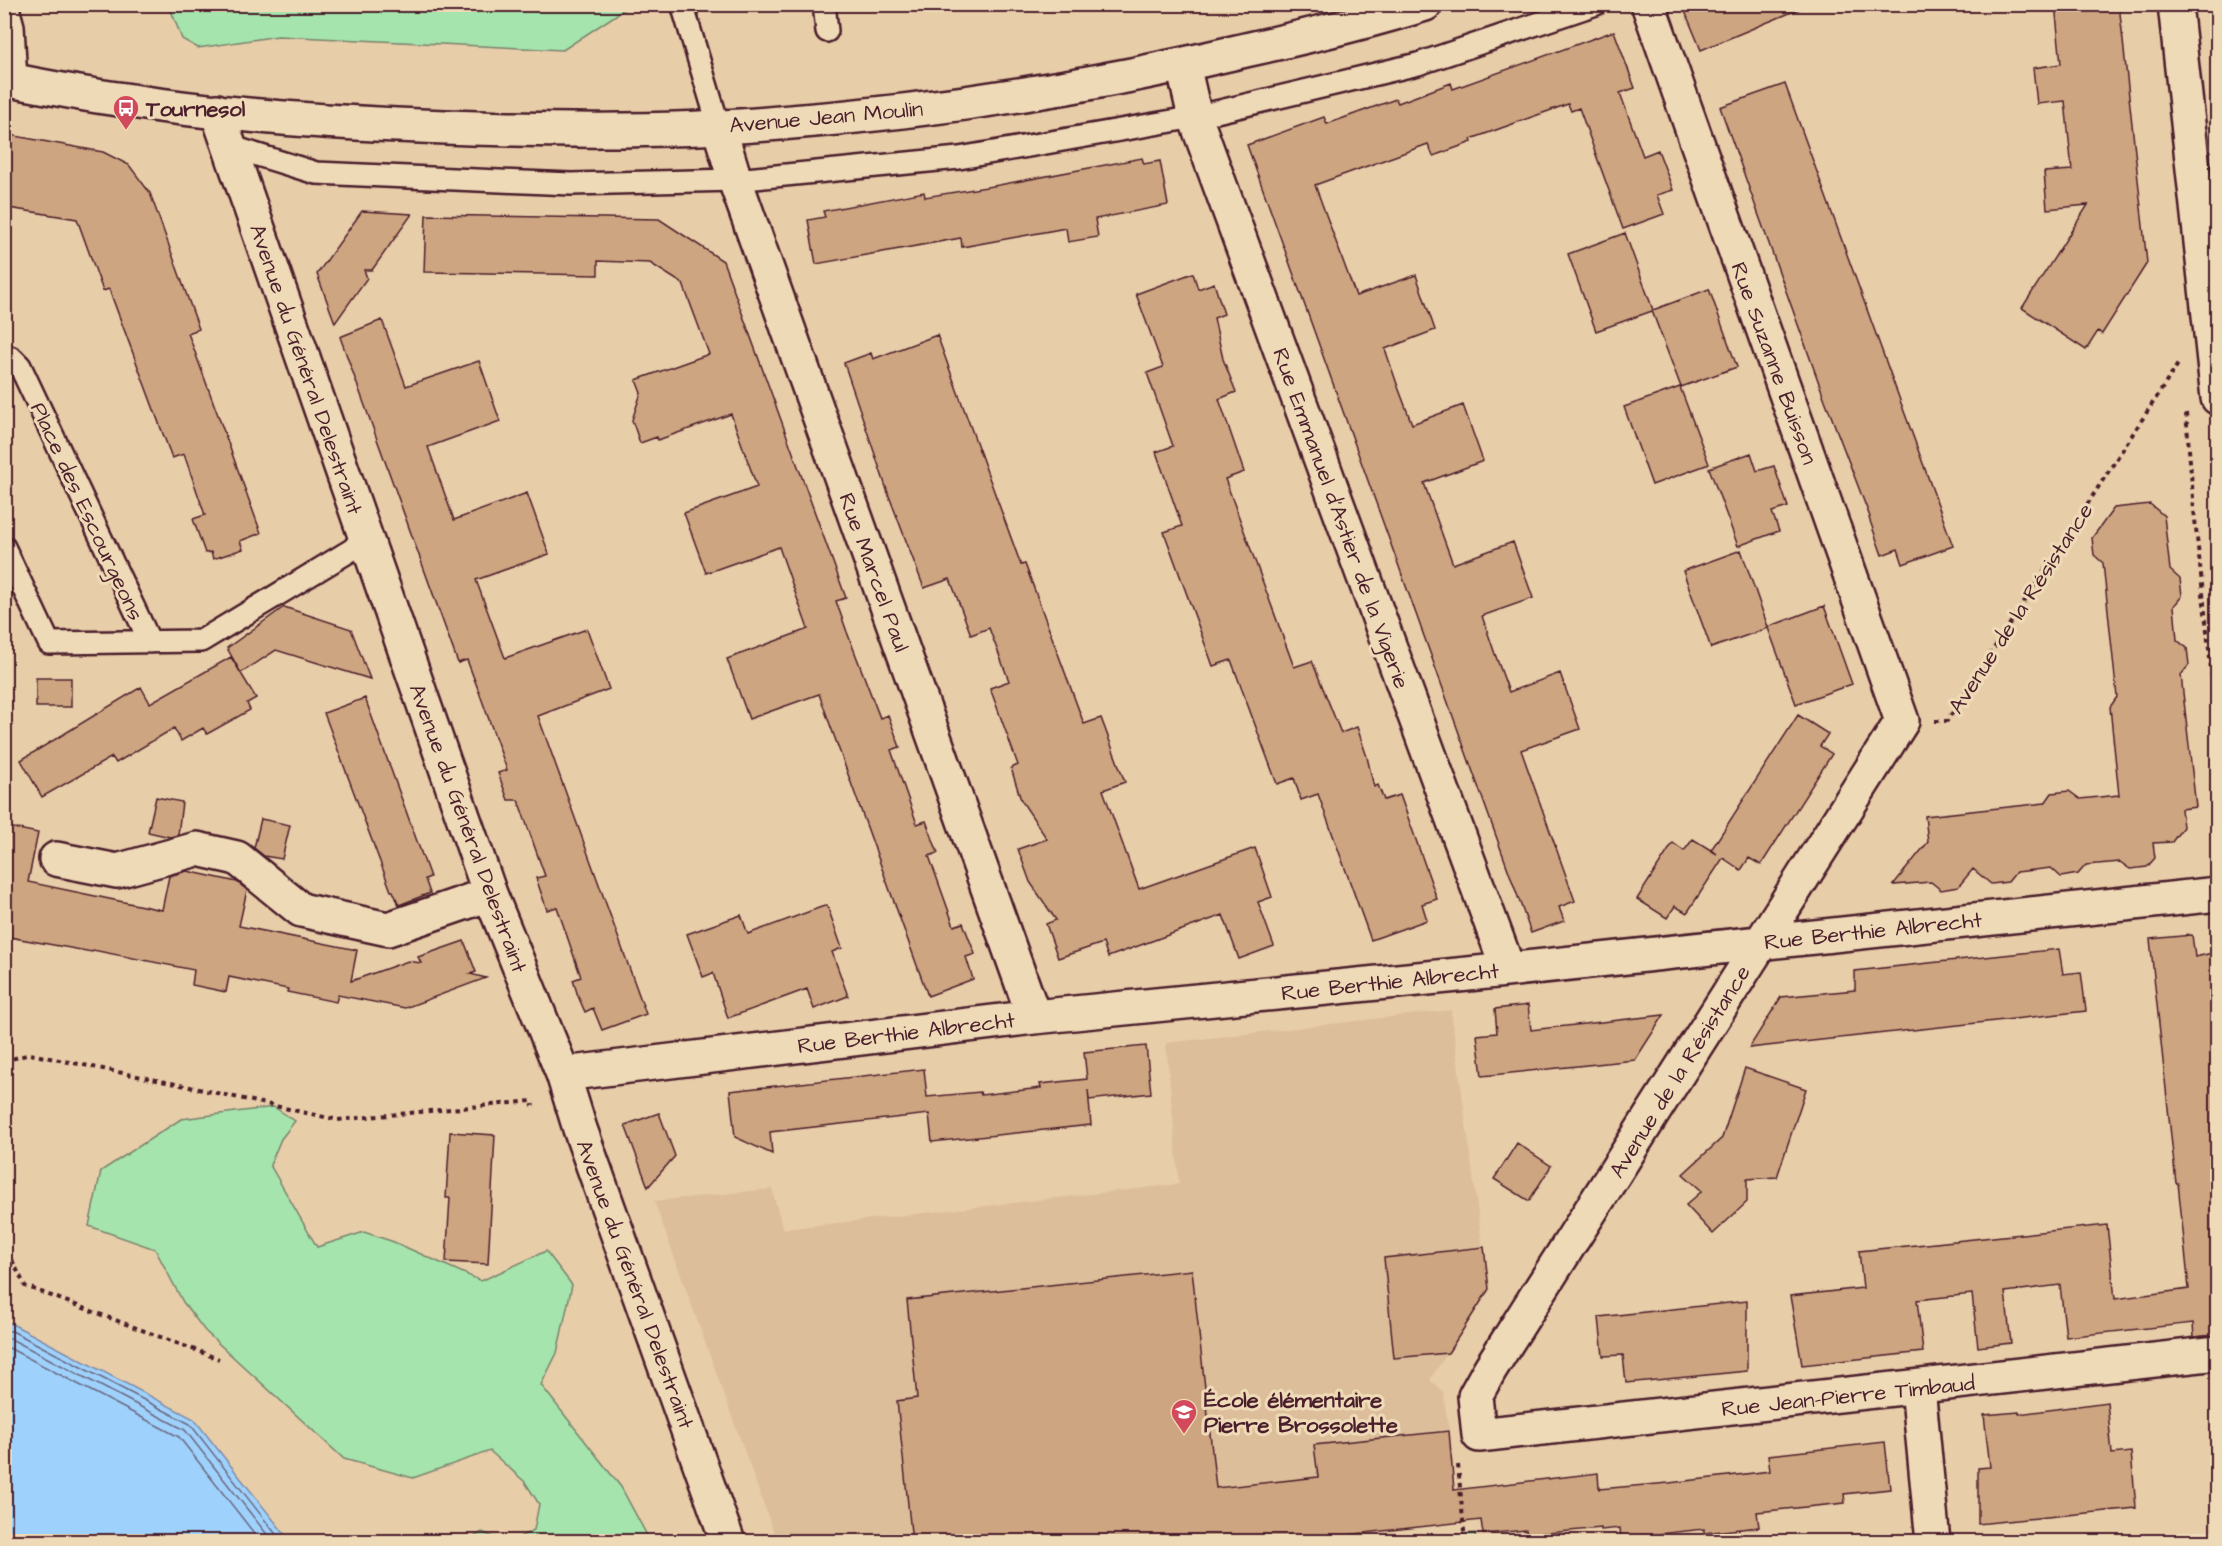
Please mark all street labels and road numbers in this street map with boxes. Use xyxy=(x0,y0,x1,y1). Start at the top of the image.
street label: Avenue Jean Moulin xyxy=(728,94,924,141)
street label: Avenue du Général Delestraint xyxy=(241,220,370,519)
street label: Rue Suzanne Buisson xyxy=(1723,258,1825,469)
street label: Rue Emmanuel d'Astier de la Vigerie xyxy=(1263,344,1417,694)
street label: Place des Escourgeons xyxy=(21,397,151,626)
street label: Rue Marcel Paul xyxy=(830,489,917,656)
street label: Avenue de la Résistance xyxy=(1941,497,2101,720)
street label: Avenue du Général Delestraint xyxy=(401,680,534,977)
street label: Rue Berthie Albrecht xyxy=(1763,905,1984,958)
street label: Rue Berthie Albrecht xyxy=(1280,956,1501,1009)
street label: Avenue de la Résistance xyxy=(1602,959,1759,1184)
street label: Rue Berthie Albrecht xyxy=(796,1005,1017,1062)
street label: Avenue du Général Delestraint xyxy=(568,1136,701,1433)
street label: Rue Jean-Pierre Timbaud xyxy=(1720,1368,1976,1425)

